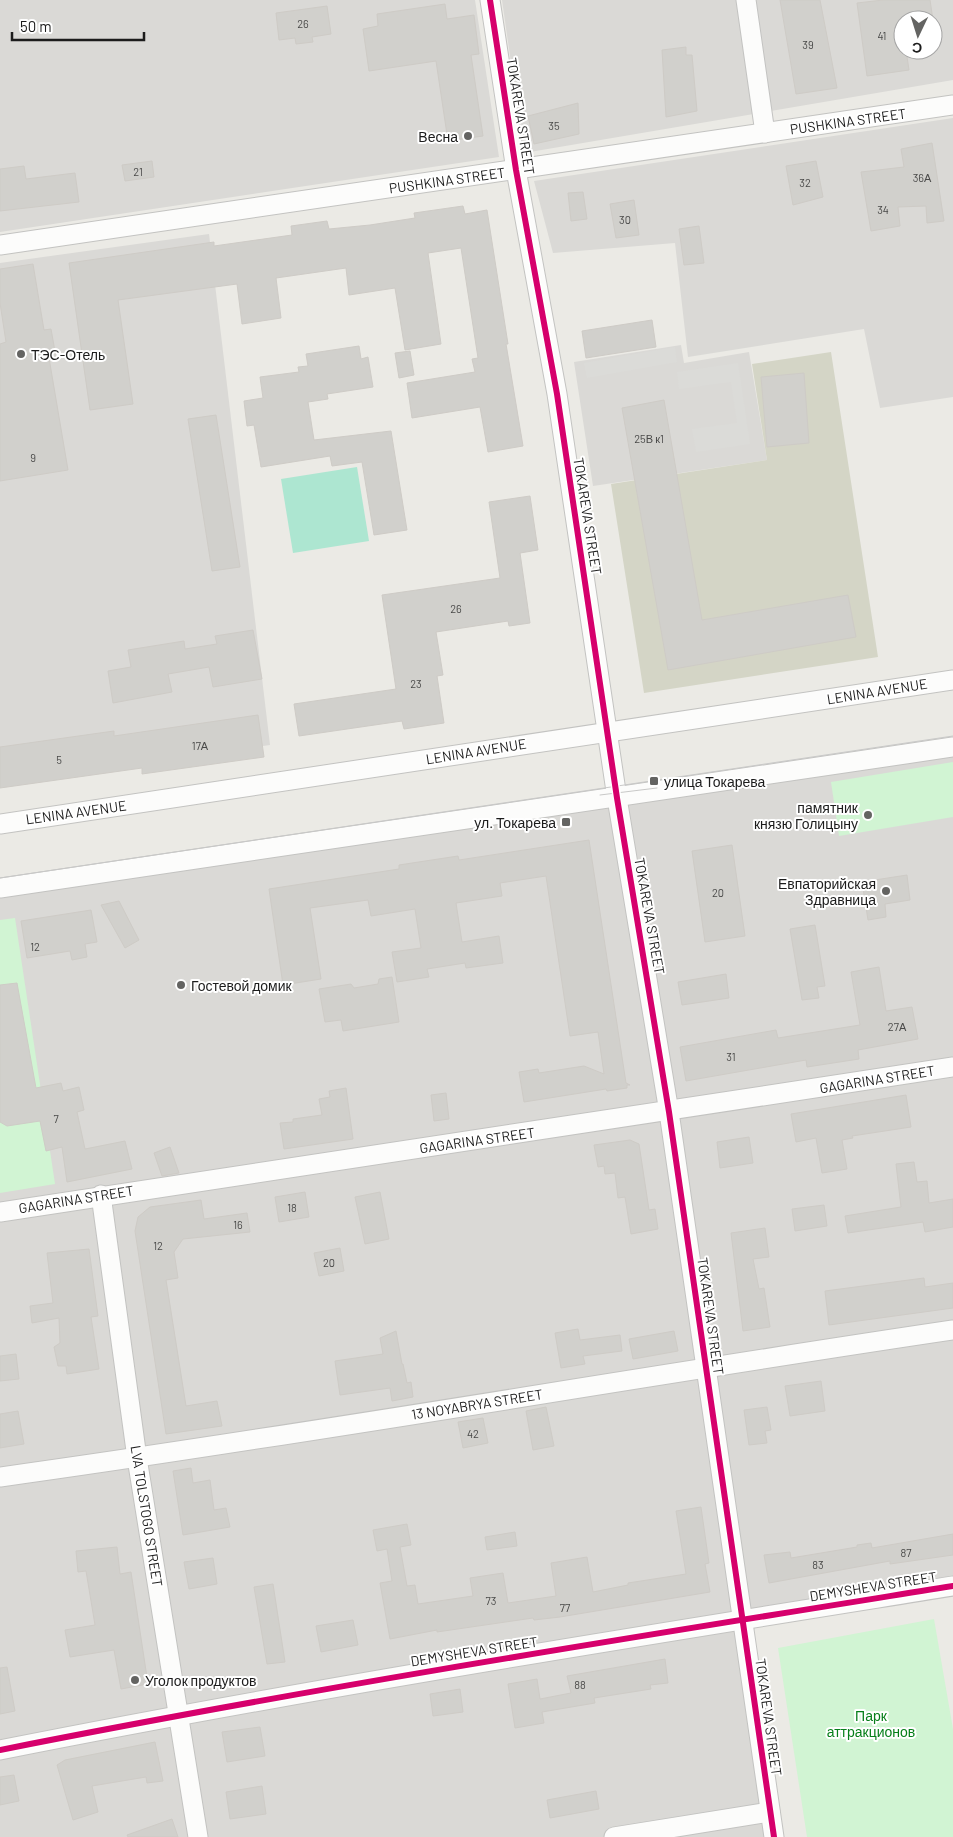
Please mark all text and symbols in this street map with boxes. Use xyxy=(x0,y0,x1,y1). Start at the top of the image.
scale bar xyxy=(12,10,145,42)
north arrow xyxy=(893,10,943,60)
text: 50 m xyxy=(20,17,52,35)
house number: 26 xyxy=(297,17,309,30)
house number: 41 xyxy=(878,29,886,42)
house number: 39 xyxy=(802,38,814,51)
text: С xyxy=(911,40,923,57)
street label: TOKAREVA STREET xyxy=(503,56,539,176)
street label: PUSHKINA STREET xyxy=(789,104,907,138)
house number: 35 xyxy=(548,119,560,132)
place label: Весна xyxy=(418,128,458,145)
marker: Весна xyxy=(462,130,474,142)
street label: PUSHKINA STREET xyxy=(388,163,506,197)
house number: 21 xyxy=(133,165,143,178)
house number: 36А xyxy=(913,171,932,184)
house number: 32 xyxy=(799,176,811,189)
house number: 34 xyxy=(877,203,889,216)
house number: 30 xyxy=(619,213,631,226)
place label: ТЭС-Отель xyxy=(31,346,105,363)
marker: ТЭС-Отель xyxy=(15,348,27,360)
house number: 25В к1 xyxy=(634,432,664,445)
house number: 9 xyxy=(30,451,36,464)
street label: TOKAREVA STREET xyxy=(570,456,606,576)
house number: 26 xyxy=(450,602,462,615)
street label: LENINA AVENUE xyxy=(825,675,929,707)
house number: 23 xyxy=(410,677,422,690)
street label: LENINA AVENUE xyxy=(424,735,528,767)
house number: 17А xyxy=(192,739,209,752)
house number: 5 xyxy=(56,753,62,766)
place label: улица Токарева xyxy=(664,773,766,790)
marker: улица Токарева xyxy=(648,775,660,787)
street label: LENINA AVENUE xyxy=(24,797,128,827)
place label: памятник князю Голицыну xyxy=(754,799,859,832)
marker: памятник князю Голицыну xyxy=(862,809,874,821)
place label: ул. Токарева xyxy=(474,814,556,831)
marker: ул. Токарева xyxy=(560,816,572,828)
street label: TOKAREVA STREET xyxy=(631,856,669,976)
place label: Евпаторийская Здравница xyxy=(778,875,876,908)
marker: Евпаторийская Здравница xyxy=(880,885,892,897)
house number: 20 xyxy=(712,886,724,899)
house number: 12 xyxy=(30,940,40,953)
place label: Гостевой домик xyxy=(191,977,293,994)
marker: Гостевой домик xyxy=(175,979,187,991)
house number: 27А xyxy=(888,1020,907,1033)
house number: 31 xyxy=(726,1050,736,1063)
street label: GAGARINA STREET xyxy=(818,1062,936,1096)
house number: 7 xyxy=(53,1112,59,1125)
street label: GAGARINA STREET xyxy=(418,1123,536,1157)
street label: GAGARINA STREET xyxy=(17,1182,135,1216)
house number: 18 xyxy=(287,1201,297,1214)
house number: 16 xyxy=(233,1218,243,1231)
house number: 12 xyxy=(153,1239,163,1252)
house number: 20 xyxy=(323,1256,335,1269)
street label: TOKAREVA STREET xyxy=(694,1256,728,1376)
street label: 13 NOYABRYA STREET xyxy=(410,1385,544,1423)
house number: 42 xyxy=(467,1427,479,1440)
street label: LVA TOLSTOGO STREET xyxy=(127,1444,167,1588)
house number: 87 xyxy=(901,1546,911,1559)
house number: 83 xyxy=(812,1558,824,1571)
street label: DEMYSHEVA STREET xyxy=(808,1568,938,1604)
house number: 73 xyxy=(486,1594,496,1607)
house number: 77 xyxy=(560,1601,570,1614)
street label: DEMYSHEVA STREET xyxy=(409,1633,539,1669)
street label: TOKAREVA STREET xyxy=(752,1657,786,1777)
place label: Уголок продуктов xyxy=(145,1672,256,1689)
marker: Уголок продуктов xyxy=(129,1674,141,1686)
house number: 88 xyxy=(574,1678,586,1691)
park label: Парк аттракционов xyxy=(827,1707,915,1740)

